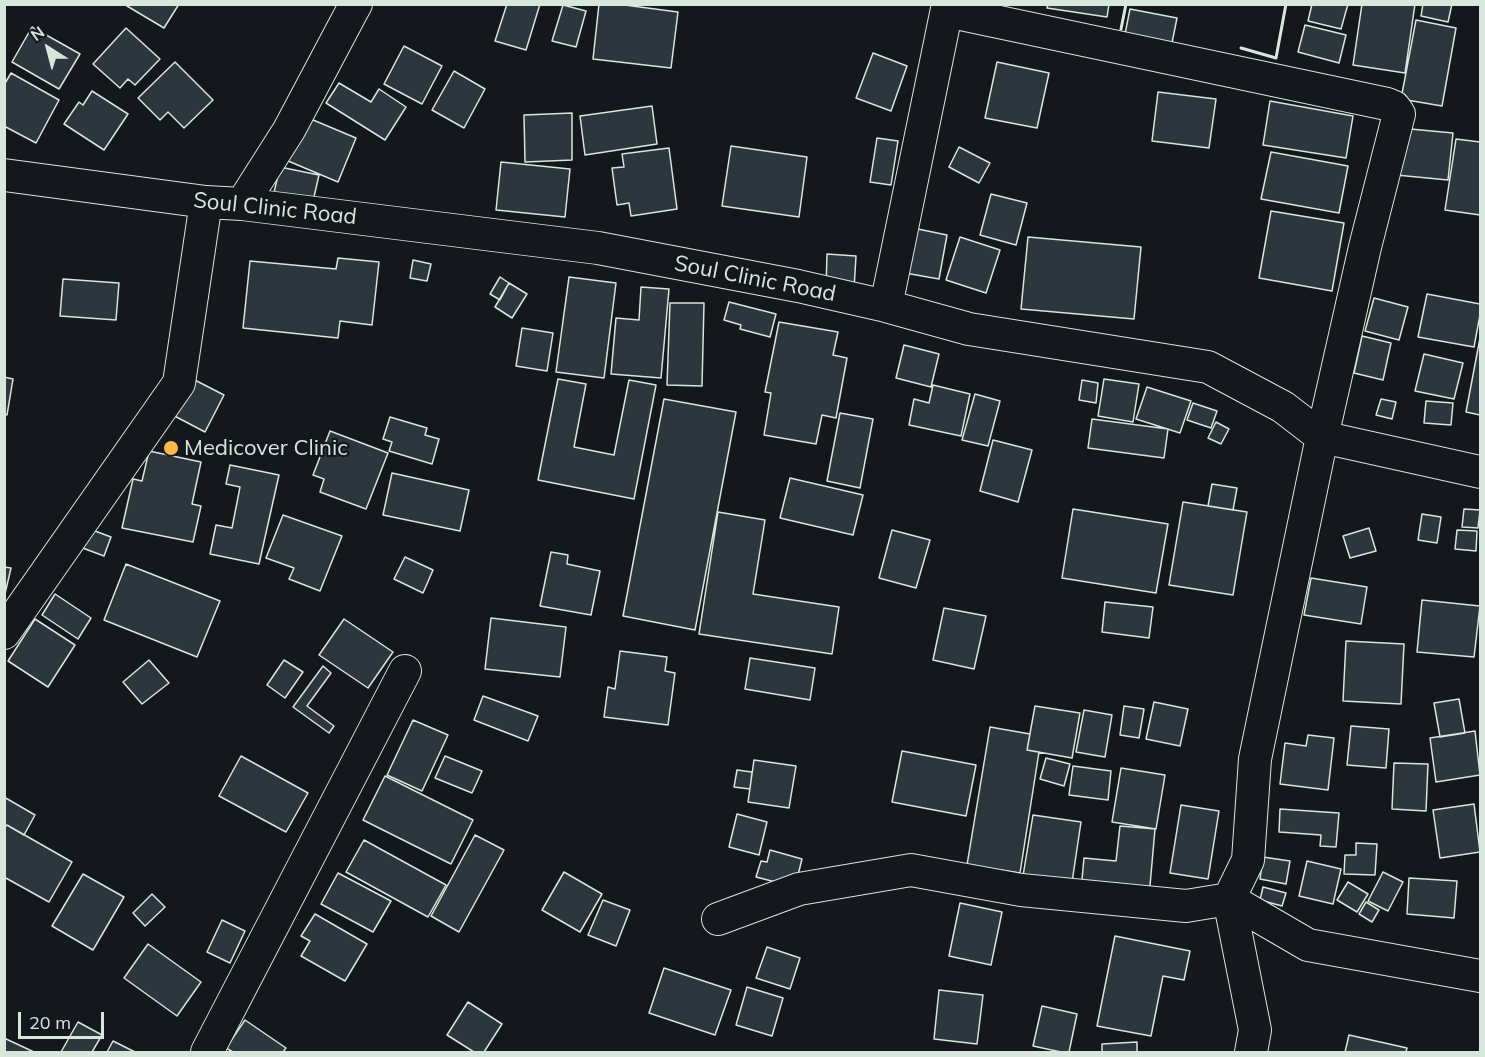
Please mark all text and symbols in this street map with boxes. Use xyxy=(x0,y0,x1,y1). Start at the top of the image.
north arrow xyxy=(18,18,78,78)
text: N xyxy=(27,22,48,45)
street label: Soul Clinic Road xyxy=(192,187,358,231)
street label: Soul Clinic Road xyxy=(672,250,838,308)
place label: Medicover Clinic xyxy=(184,435,348,461)
marker: Medicover Clinic xyxy=(162,439,180,457)
scale bar xyxy=(21,1000,106,1038)
text: 20 m xyxy=(29,1011,71,1034)

